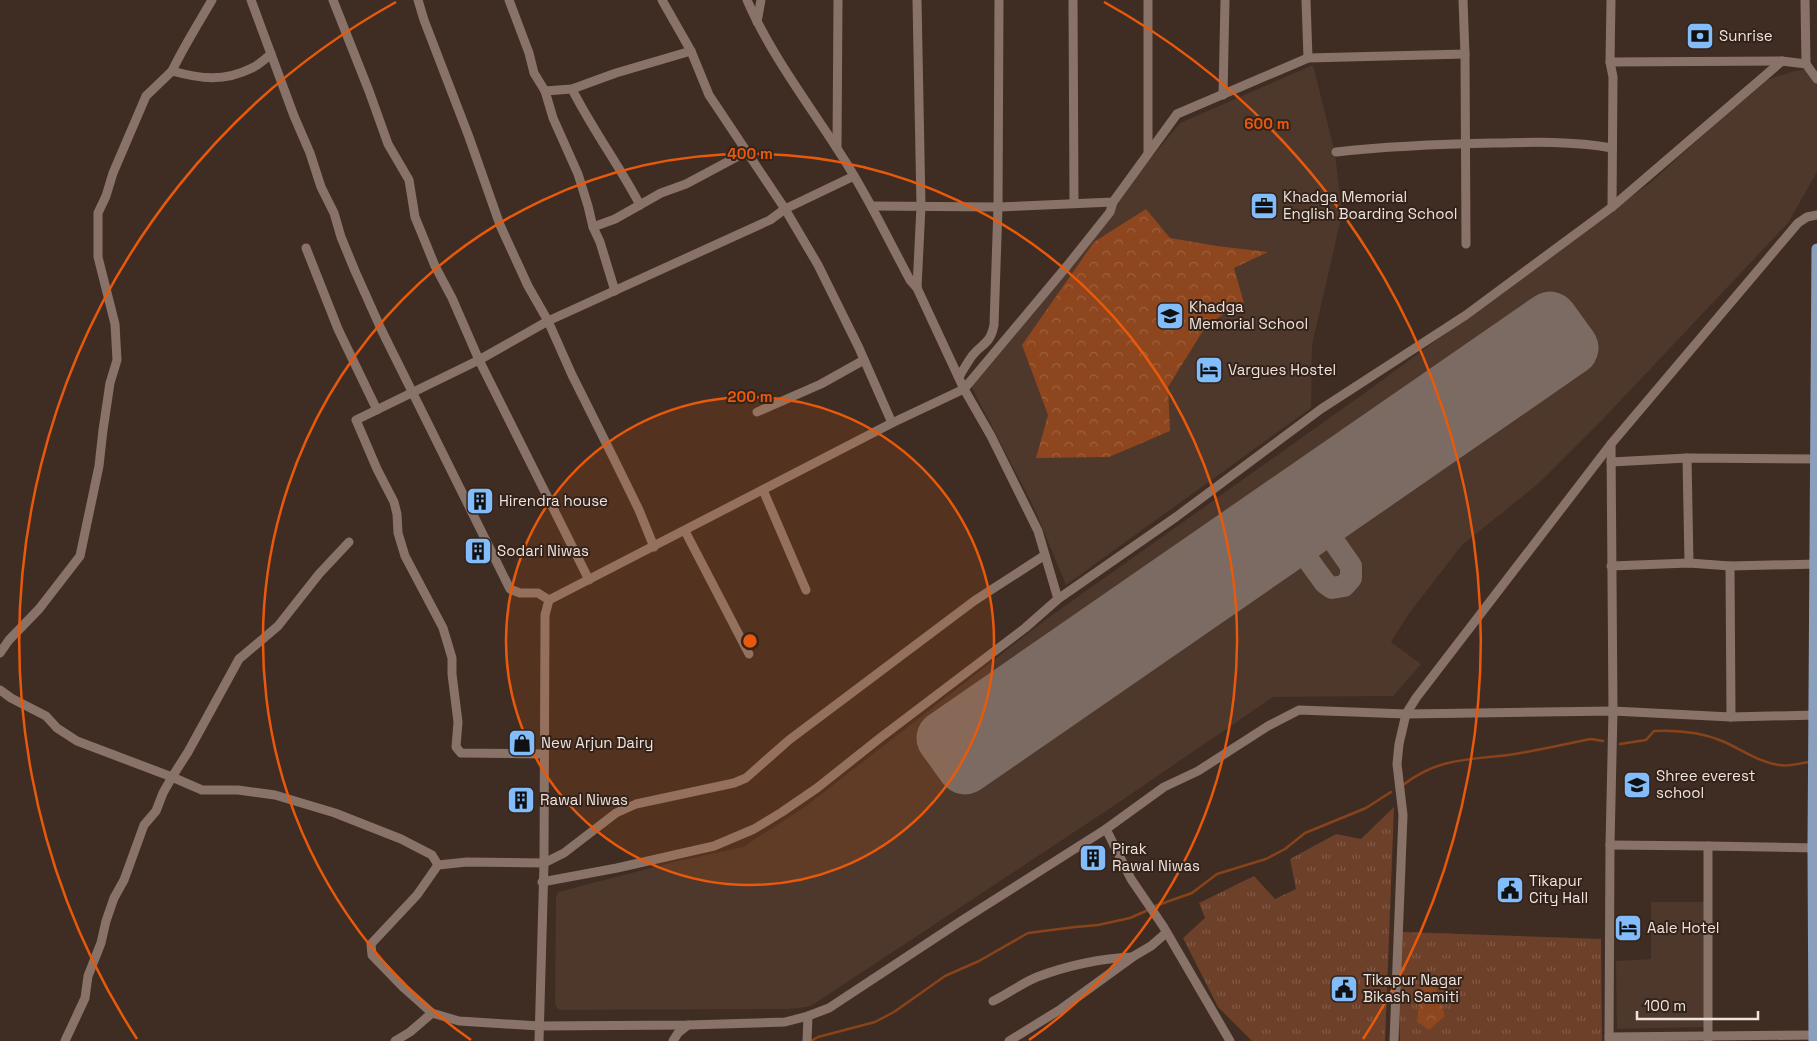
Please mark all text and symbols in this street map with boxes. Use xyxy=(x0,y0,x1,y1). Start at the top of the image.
bank icon: Sunrise xyxy=(1685,21,1715,51)
place label: Sunrise xyxy=(1719,26,1773,45)
text: 600 m xyxy=(1244,114,1290,133)
text: 400 m xyxy=(727,144,773,163)
place label: Khadga Memorial English Boarding School xyxy=(1283,187,1457,223)
office icon: Khadga Memorial English Boarding School xyxy=(1249,191,1279,221)
place label: Khadga Memorial School xyxy=(1189,297,1308,333)
school or university icon: Khadga Memorial School xyxy=(1155,301,1185,331)
hotel icon: Vargues Hostel xyxy=(1194,355,1224,385)
place label: Vargues Hostel xyxy=(1228,360,1336,379)
text: 200 m xyxy=(728,387,772,406)
building icon: Hirendra house xyxy=(465,486,495,516)
place label: Hirendra house xyxy=(499,491,608,510)
building icon: Sodari Niwas xyxy=(463,536,493,566)
place label: Sodari Niwas xyxy=(497,541,589,560)
centre of rings xyxy=(741,632,759,650)
shop icon: New Arjun Dairy xyxy=(507,728,537,758)
place label: New Arjun Dairy xyxy=(541,733,653,752)
place label: Shree everest school xyxy=(1656,766,1756,802)
school or university icon: Shree everest school xyxy=(1622,770,1652,800)
building icon: Rawal Niwas xyxy=(506,785,536,815)
place label: Rawal Niwas xyxy=(540,790,628,809)
place label: Pirak Rawal Niwas xyxy=(1112,839,1200,875)
building icon: Pirak Rawal Niwas xyxy=(1078,843,1108,873)
place label: Tikapur City Hall xyxy=(1529,871,1588,907)
public building icon: Tikapur City Hall xyxy=(1495,875,1525,905)
hotel icon: Aale Hotel xyxy=(1613,913,1643,943)
place label: Aale Hotel xyxy=(1647,918,1720,937)
place label: Tikapur Nagar Bikash Samiti xyxy=(1363,970,1463,1006)
public building icon: Tikapur Nagar Bikash Samiti xyxy=(1329,974,1359,1004)
scale bar xyxy=(1637,988,1758,1020)
text: 100 m xyxy=(1644,996,1686,1015)

